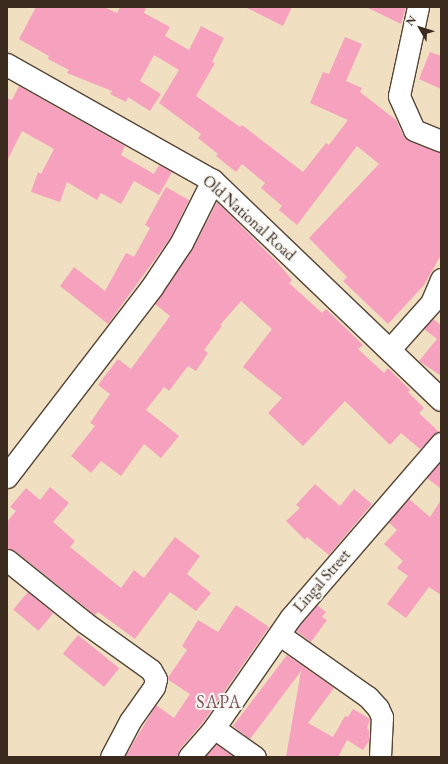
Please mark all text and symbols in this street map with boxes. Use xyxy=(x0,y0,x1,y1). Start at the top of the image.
north arrow xyxy=(400,8,440,48)
text: N xyxy=(402,13,419,28)
street label: Old National Road xyxy=(198,171,300,265)
street label: Lingal Street xyxy=(289,546,355,616)
district label: SAPA xyxy=(196,691,242,713)

